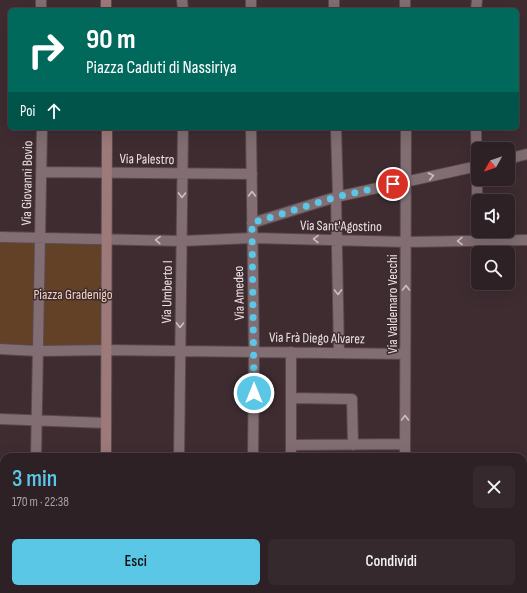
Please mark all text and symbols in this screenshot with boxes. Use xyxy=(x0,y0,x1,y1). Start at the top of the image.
text: 90 m xyxy=(86,23,136,56)
icon: right xyxy=(20,24,72,76)
text: Piazza Caduti di Nassiriya xyxy=(86,57,237,78)
icon: ahead xyxy=(43,100,65,122)
text: Poi xyxy=(20,102,35,121)
street label: Via Giovanni Bovio xyxy=(18,140,36,226)
north arrow xyxy=(471,142,515,186)
map controls xyxy=(471,142,515,290)
street label: Via Palestro xyxy=(119,150,175,168)
pin xyxy=(376,167,410,201)
icon: arrive xyxy=(382,173,404,195)
one-way arrow xyxy=(428,173,434,181)
one-way arrow xyxy=(248,191,256,197)
one-way arrow xyxy=(178,192,186,198)
button: sound xyxy=(471,194,515,238)
street label: Via Sant'Agostino xyxy=(300,217,382,235)
one-way arrow xyxy=(313,235,319,244)
one-way arrow xyxy=(155,236,161,245)
one-way arrow xyxy=(457,237,463,245)
button: search xyxy=(471,246,515,290)
street label: Via Valdemaro Vecchi xyxy=(384,254,401,354)
street label: Via Umberto I xyxy=(158,260,176,324)
street label: Via Amedeo xyxy=(230,265,248,320)
one-way arrow xyxy=(402,285,410,291)
park label: Piazza Gradenigo xyxy=(33,286,113,303)
one-way arrow xyxy=(334,289,343,295)
one-way arrow xyxy=(176,322,185,328)
street label: Via Frà Diego Alvarez xyxy=(269,329,365,347)
position arrow xyxy=(233,372,275,414)
one-way arrow xyxy=(401,415,409,421)
text: 3 min xyxy=(12,464,57,493)
button: close xyxy=(473,466,515,508)
text: 170 m · 22:38 xyxy=(12,494,69,510)
button: Esci xyxy=(12,539,260,585)
button: Condividi xyxy=(268,539,515,585)

